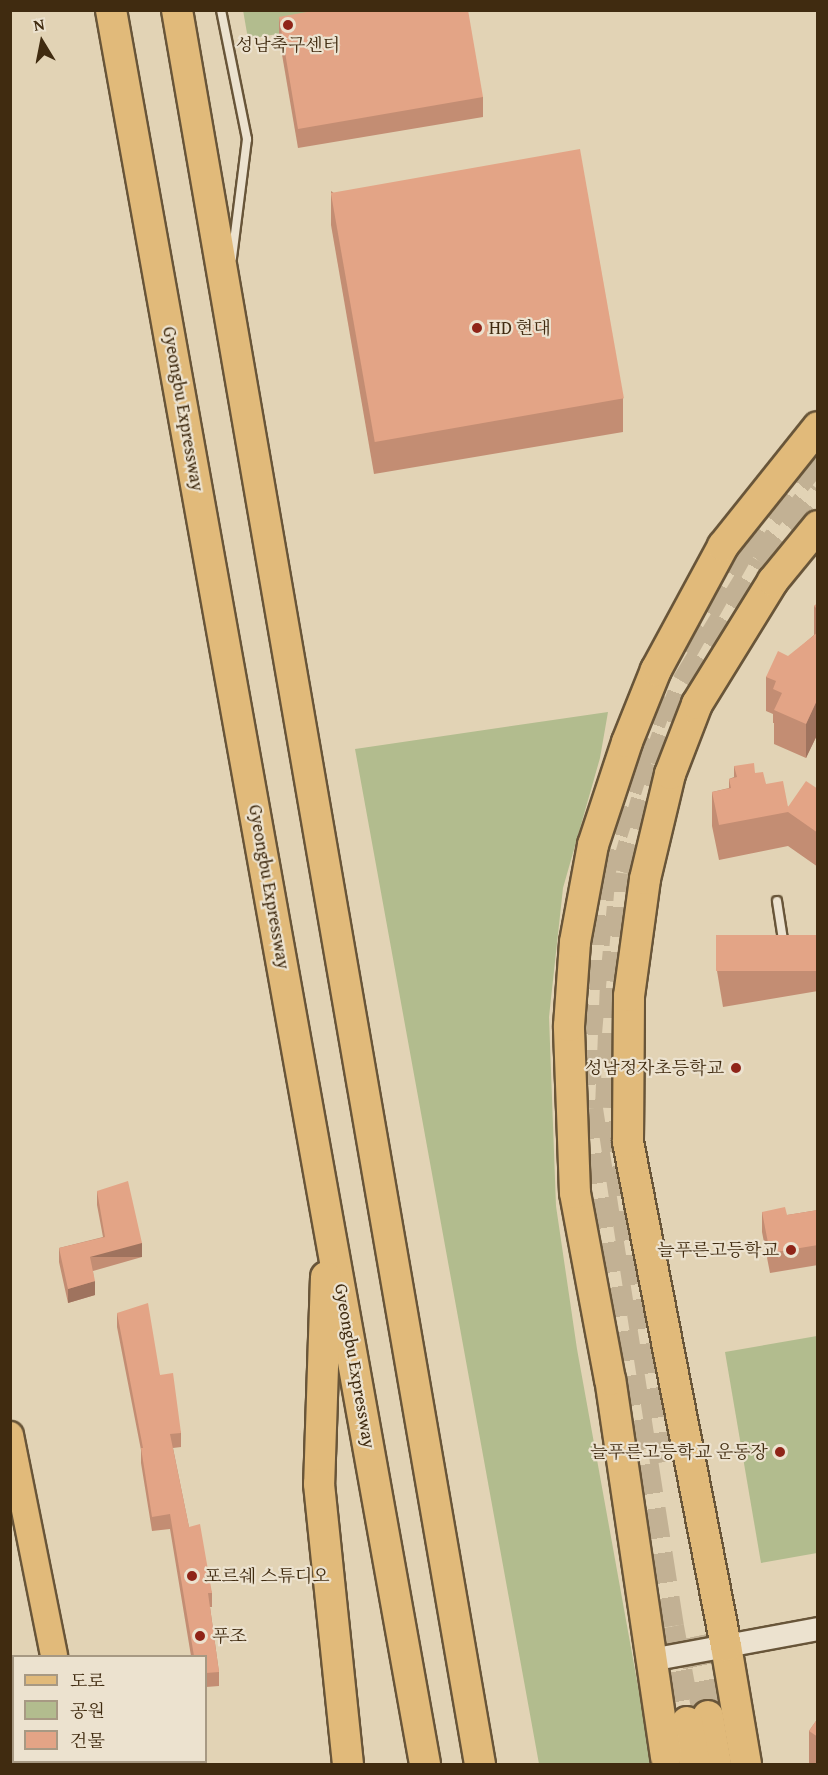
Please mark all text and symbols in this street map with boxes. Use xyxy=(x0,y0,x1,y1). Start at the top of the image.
north arrow xyxy=(12,12,72,72)
text: N xyxy=(32,12,46,37)
marker: 성남축구센터 xyxy=(281,18,295,32)
place label: 성남축구센터 xyxy=(236,34,340,56)
place label: HD 현대 xyxy=(489,317,551,339)
marker: HD 현대 xyxy=(470,321,484,335)
street label: Gyeongbu Expressway xyxy=(158,325,208,493)
street label: Gyeongbu Expressway xyxy=(244,803,294,971)
place label: 성남정자초등학교 xyxy=(585,1057,724,1079)
marker: 성남정자초등학교 xyxy=(729,1061,743,1075)
place label: 늘푸른고등학교 xyxy=(657,1239,779,1261)
marker: 늘푸른고등학교 xyxy=(784,1243,798,1257)
street label: Gyeongbu Expressway xyxy=(330,1282,380,1450)
place label: 늘푸른고등학교 운동장 xyxy=(590,1441,768,1463)
marker: 늘푸른고등학교 운동장 xyxy=(773,1445,787,1459)
place label: 포르쉐 스튜디오 xyxy=(204,1565,330,1587)
marker: 포르쉐 스튜디오 xyxy=(185,1569,199,1583)
place label: 푸조 xyxy=(212,1625,247,1647)
marker: 푸조 xyxy=(193,1629,207,1643)
legend xyxy=(12,1655,207,1763)
text: 도로 xyxy=(70,1667,105,1694)
text: 공원 xyxy=(70,1697,105,1724)
text: 건물 xyxy=(70,1727,105,1754)

